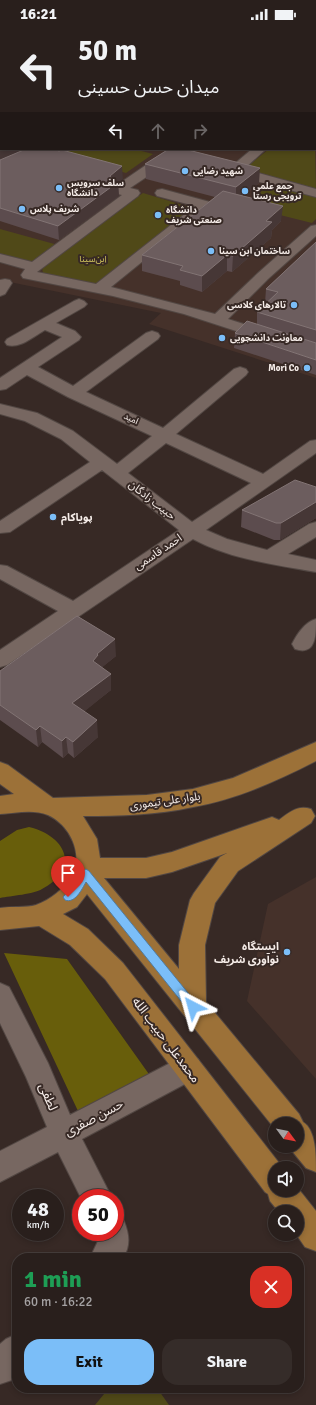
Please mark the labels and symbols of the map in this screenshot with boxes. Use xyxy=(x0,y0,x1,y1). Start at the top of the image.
marker: شهید رضایی xyxy=(180,166,190,176)
place label: شهید رضایی xyxy=(193,166,243,177)
place label: سلف سرویس دانشگاه xyxy=(67,178,124,199)
place label: جمع علمی ترویجی رستا xyxy=(253,181,302,202)
marker: سلف سرویس دانشگاه xyxy=(54,183,64,193)
marker: جمع علمی ترویجی رستا xyxy=(240,186,250,196)
marker: شریف پلاس xyxy=(17,204,27,214)
place label: شریف پلاس xyxy=(30,204,80,215)
place label: دانشگاه صنعتی شریف xyxy=(166,205,222,226)
marker: دانشگاه صنعتی شریف xyxy=(153,210,163,220)
marker: ساختمان ابن سینا xyxy=(206,246,216,256)
place label: ساختمان ابن سینا xyxy=(219,246,290,257)
park label: ابن‌سینا xyxy=(79,254,107,265)
place label: تالارهای کلاسی xyxy=(227,300,287,311)
marker: تالارهای کلاسی xyxy=(289,300,299,310)
marker: معاونت دانشجویی xyxy=(217,333,227,343)
place label: معاونت دانشجویی xyxy=(230,333,303,344)
place label: Mori Co xyxy=(268,363,299,374)
marker: Mori Co xyxy=(302,363,312,373)
street label: امید xyxy=(122,411,140,427)
street label: حبیب زادگان xyxy=(126,478,178,523)
place label: پویاکام xyxy=(61,511,93,526)
marker: پویاکام xyxy=(48,512,58,522)
street label: احمد قاسمی xyxy=(132,531,184,573)
street label: بلوار علی تیموری xyxy=(129,790,201,812)
pin xyxy=(51,856,85,897)
place label: ایستگاه نوآوری شریف xyxy=(214,940,279,966)
marker: ایستگاه نوآوری شریف xyxy=(282,947,292,957)
position arrow xyxy=(172,986,214,1028)
street label: محمدعلی حبیب الله xyxy=(129,994,204,1086)
street label: لطفی xyxy=(35,1081,61,1113)
street label: حسن صفری xyxy=(62,1096,126,1140)
north arrow xyxy=(268,1117,304,1153)
speed limit sign: 50 xyxy=(72,1189,124,1241)

